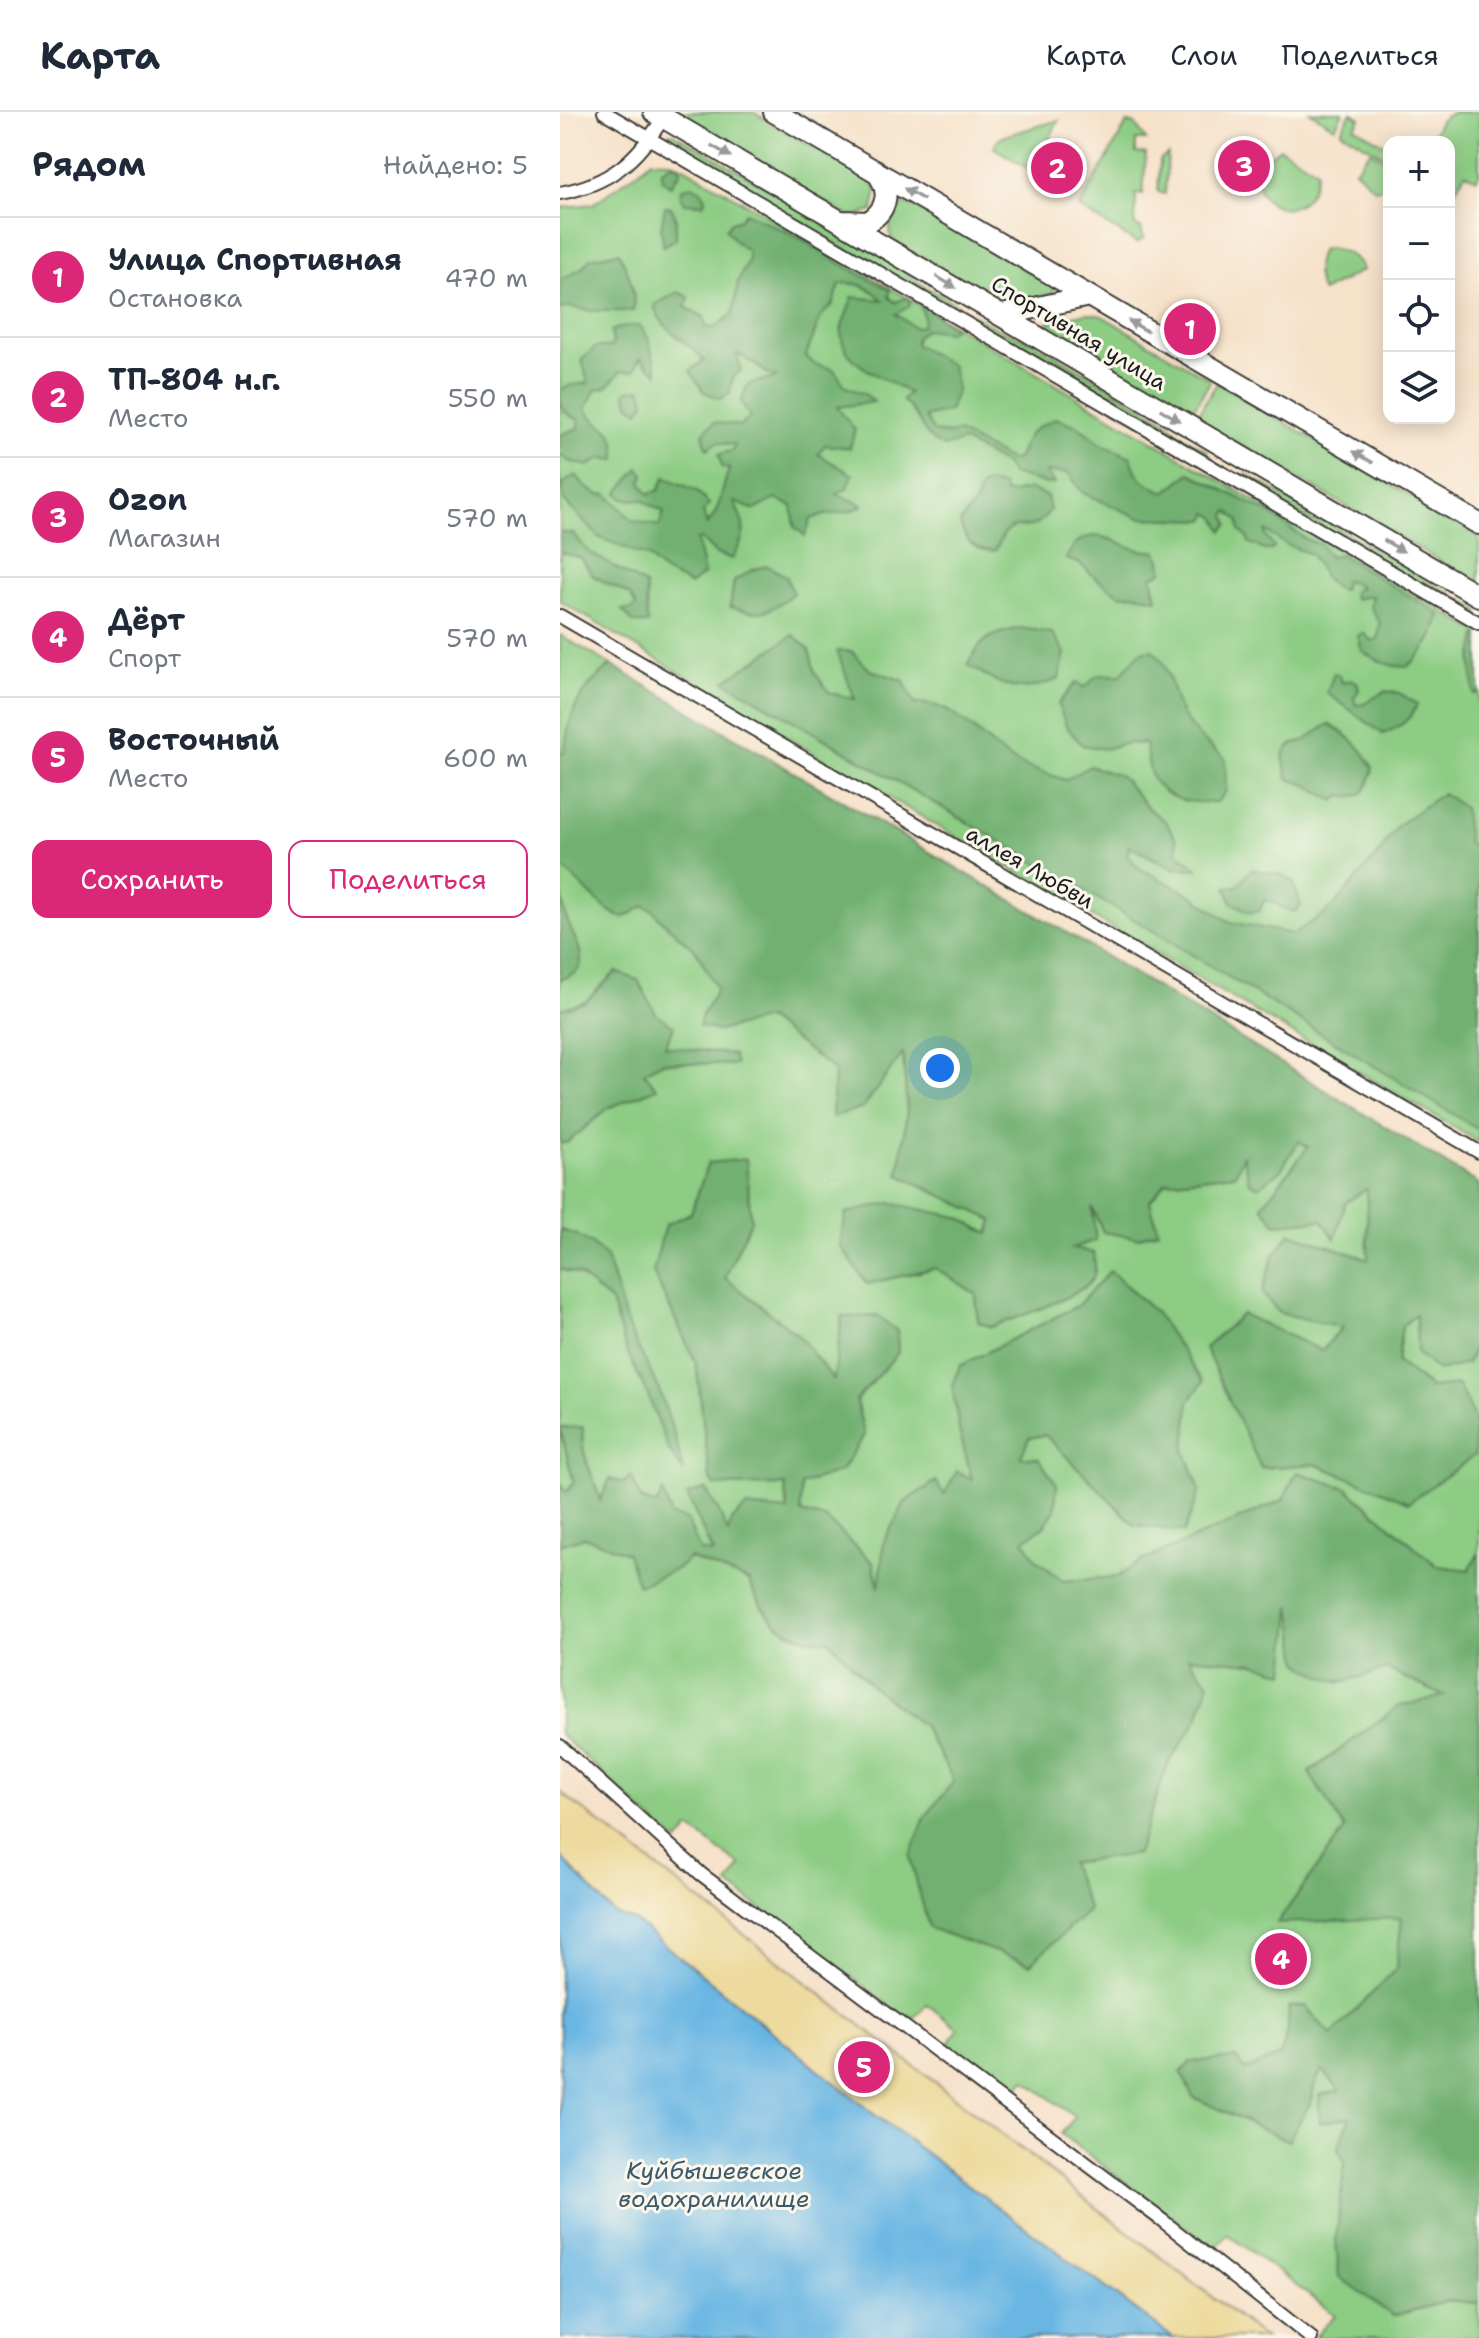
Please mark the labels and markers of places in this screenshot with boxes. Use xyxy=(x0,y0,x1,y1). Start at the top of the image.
pin: 3 xyxy=(1218,136,1270,196)
pin: 2 xyxy=(1031,138,1083,198)
pin: 1 xyxy=(1164,299,1216,359)
pin: 4 xyxy=(1255,1929,1307,1989)
pin: 5 xyxy=(838,2037,890,2097)

